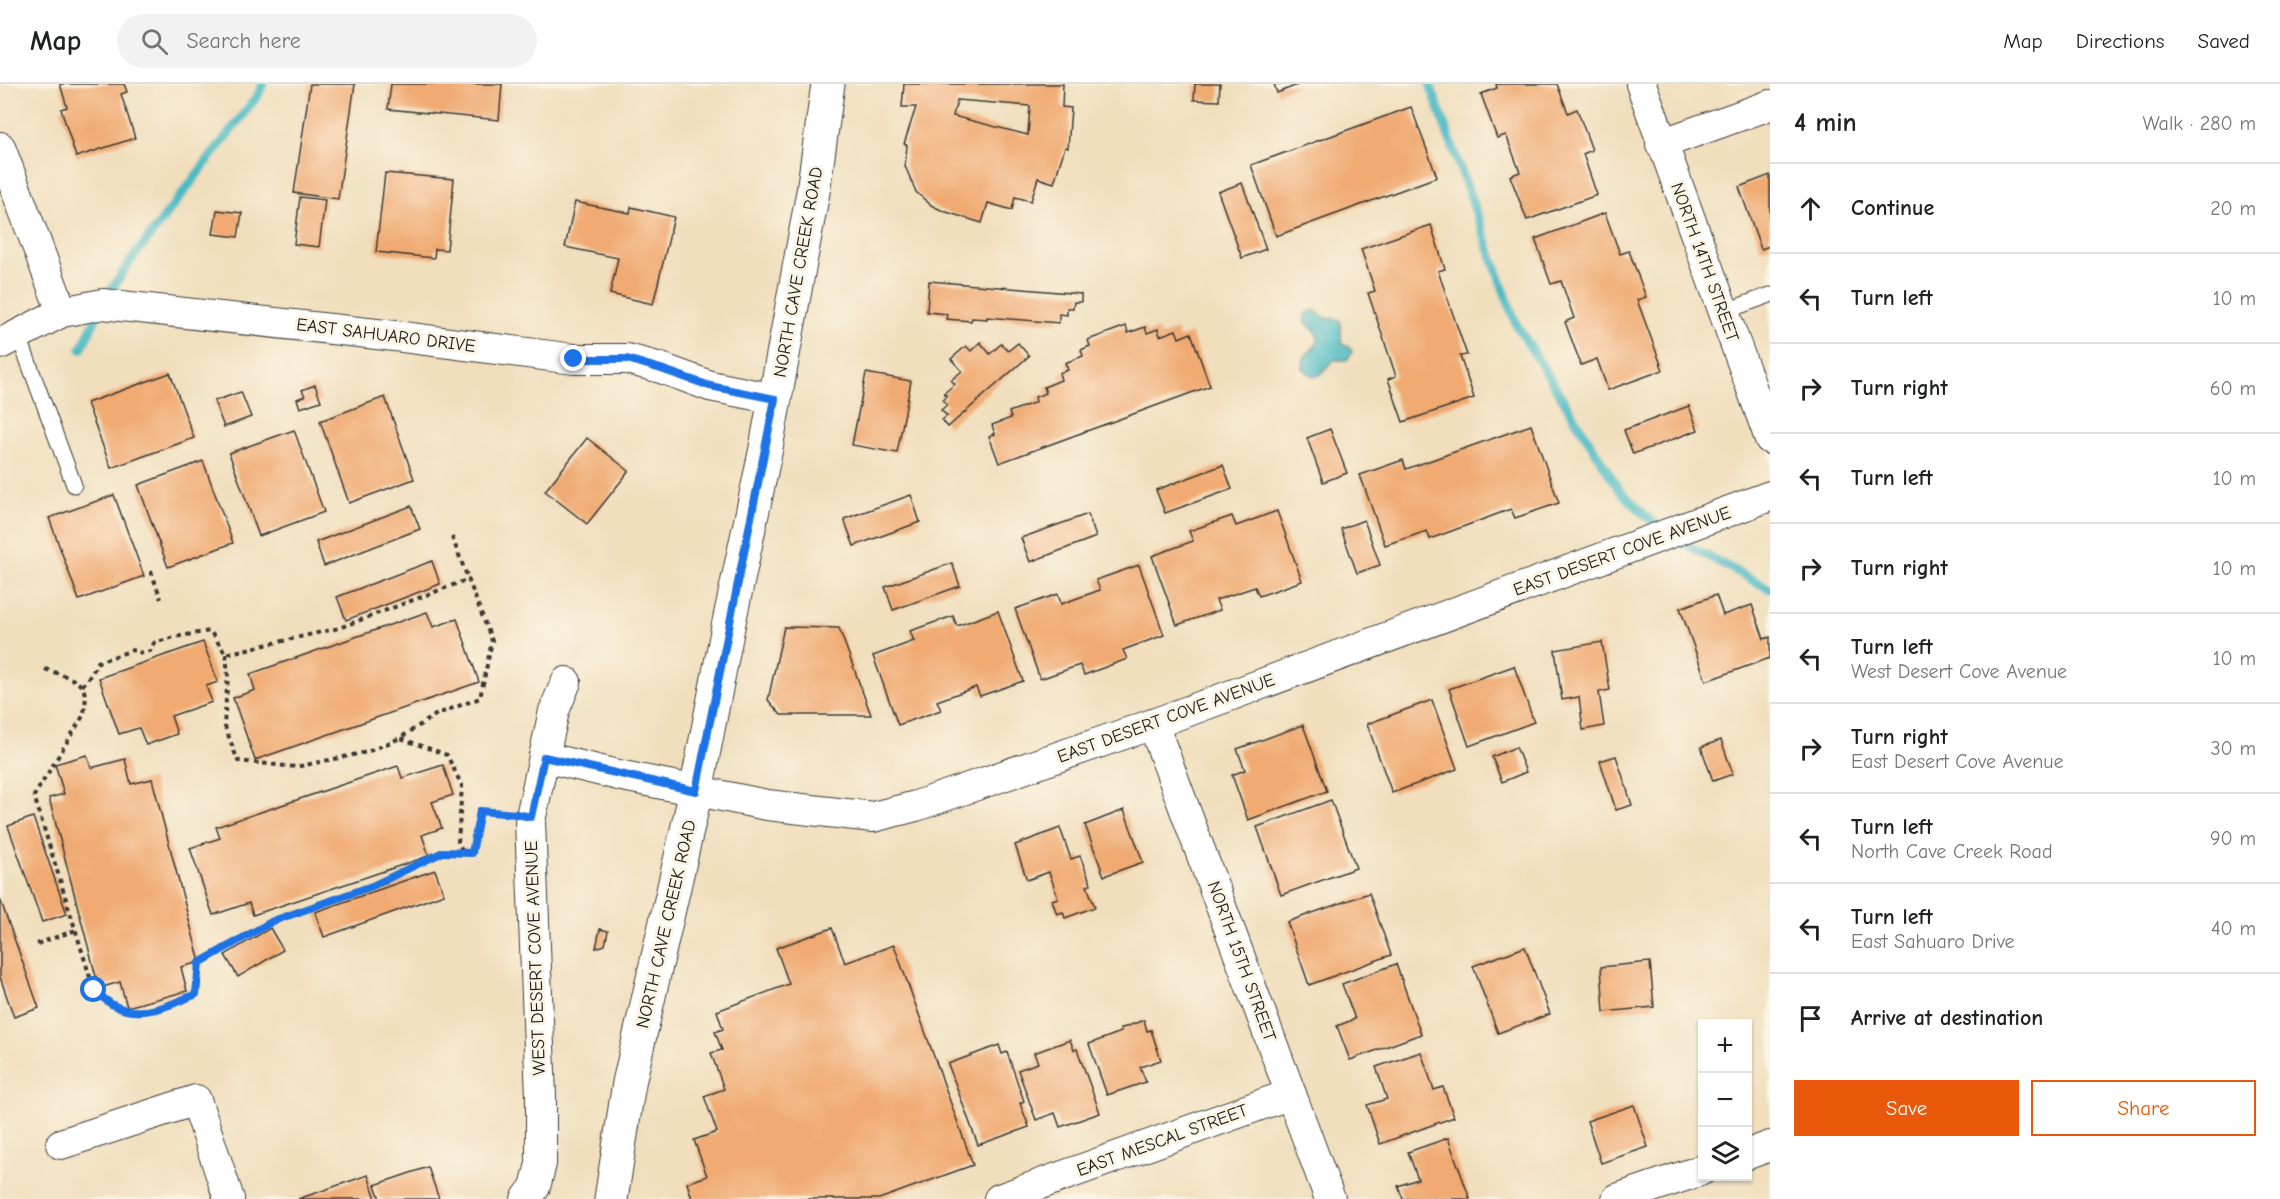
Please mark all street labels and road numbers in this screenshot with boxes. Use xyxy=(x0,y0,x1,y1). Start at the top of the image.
street label: NORTH CAVE CREEK ROAD xyxy=(770,165,827,379)
street label: NORTH 14TH STREET xyxy=(1666,180,1743,345)
street label: EAST SAHUARO DRIVE xyxy=(295,314,477,357)
street label: EAST DESERT COVE AVENUE xyxy=(1511,502,1734,601)
street label: EAST DESERT COVE AVENUE xyxy=(1055,669,1278,768)
street label: NORTH CAVE CREEK ROAD xyxy=(632,818,701,1030)
street label: WEST DESERT COVE AVENUE xyxy=(521,840,550,1076)
street label: NORTH 15TH STREET xyxy=(1203,878,1281,1045)
street label: EAST MESCAL STREET xyxy=(1074,1100,1251,1181)

